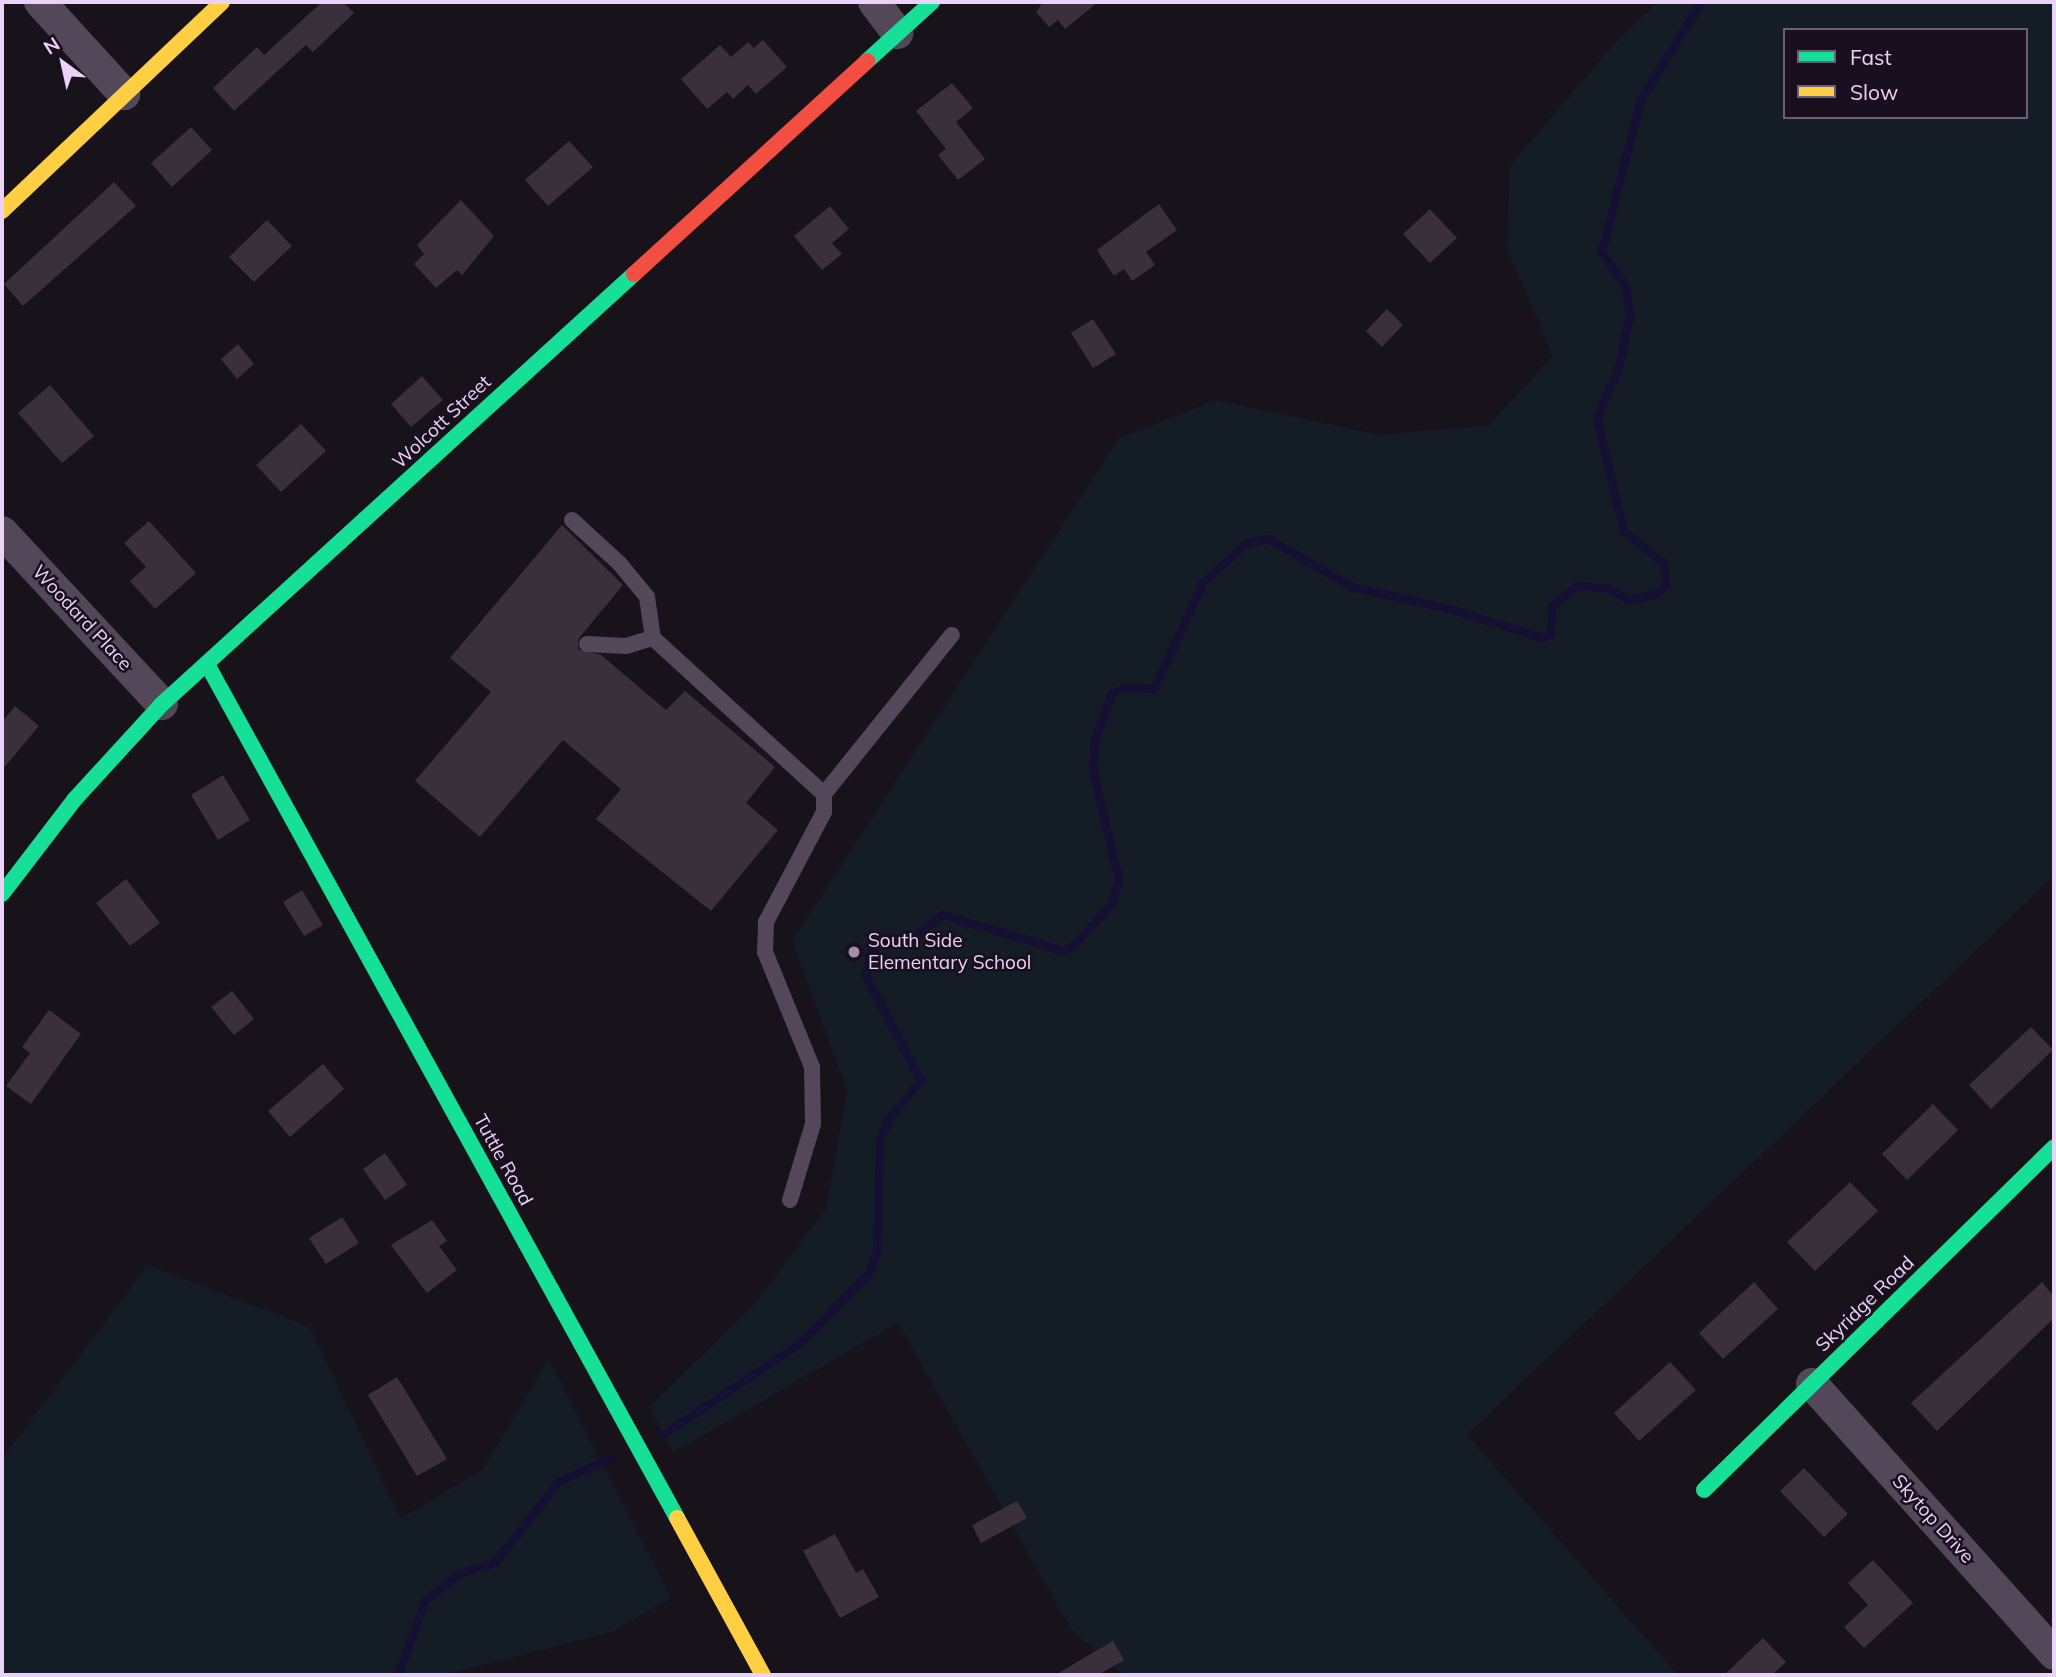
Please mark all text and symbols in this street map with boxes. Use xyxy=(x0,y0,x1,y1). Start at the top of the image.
north arrow xyxy=(28,28,98,98)
legend xyxy=(1783,28,2028,119)
text: N xyxy=(39,31,64,59)
text: Fast xyxy=(1850,44,1892,70)
text: Slow xyxy=(1850,79,1898,105)
street label: Wolcott Street xyxy=(388,371,496,473)
street label: Woodard Place xyxy=(27,561,137,675)
place label: South Side Elementary School xyxy=(868,930,1031,974)
marker: South Side Elementary School xyxy=(846,944,862,960)
street label: Tuttle Road xyxy=(469,1111,537,1209)
street label: Skyridge Road xyxy=(1811,1251,1919,1357)
street label: Skytop Drive xyxy=(1887,1470,1979,1568)

